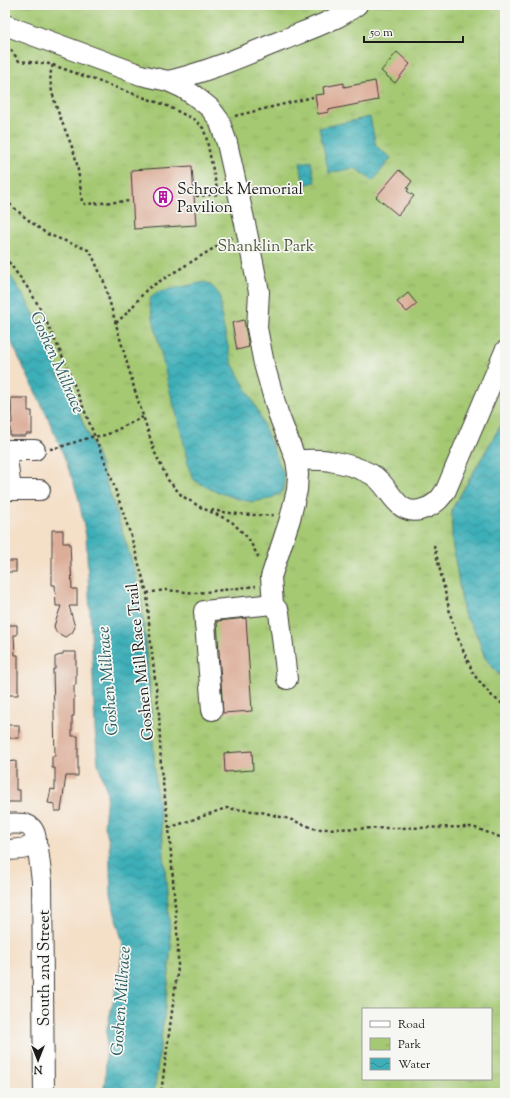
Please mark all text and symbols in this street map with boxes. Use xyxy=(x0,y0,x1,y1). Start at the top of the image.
scale bar xyxy=(364,18,463,44)
text: 50 m xyxy=(369,24,393,42)
place label: Schrock Memorial Pavilion xyxy=(177,179,304,220)
building icon: Schrock Memorial Pavilion xyxy=(152,186,174,208)
park label: Shanklin Park xyxy=(218,236,315,259)
water label: Goshen Millrace xyxy=(23,308,89,418)
street label: Goshen Mill Race Trail xyxy=(122,581,161,742)
water label: Goshen Millrace xyxy=(92,625,126,736)
street label: South 2nd Street xyxy=(34,909,57,1026)
water label: Goshen Millrace xyxy=(106,946,138,1057)
legend xyxy=(362,1008,492,1080)
text: Road xyxy=(398,1016,425,1034)
text: Park xyxy=(398,1036,421,1054)
north arrow xyxy=(18,1040,58,1080)
text: Water xyxy=(398,1056,431,1074)
text: N xyxy=(33,1061,43,1077)

